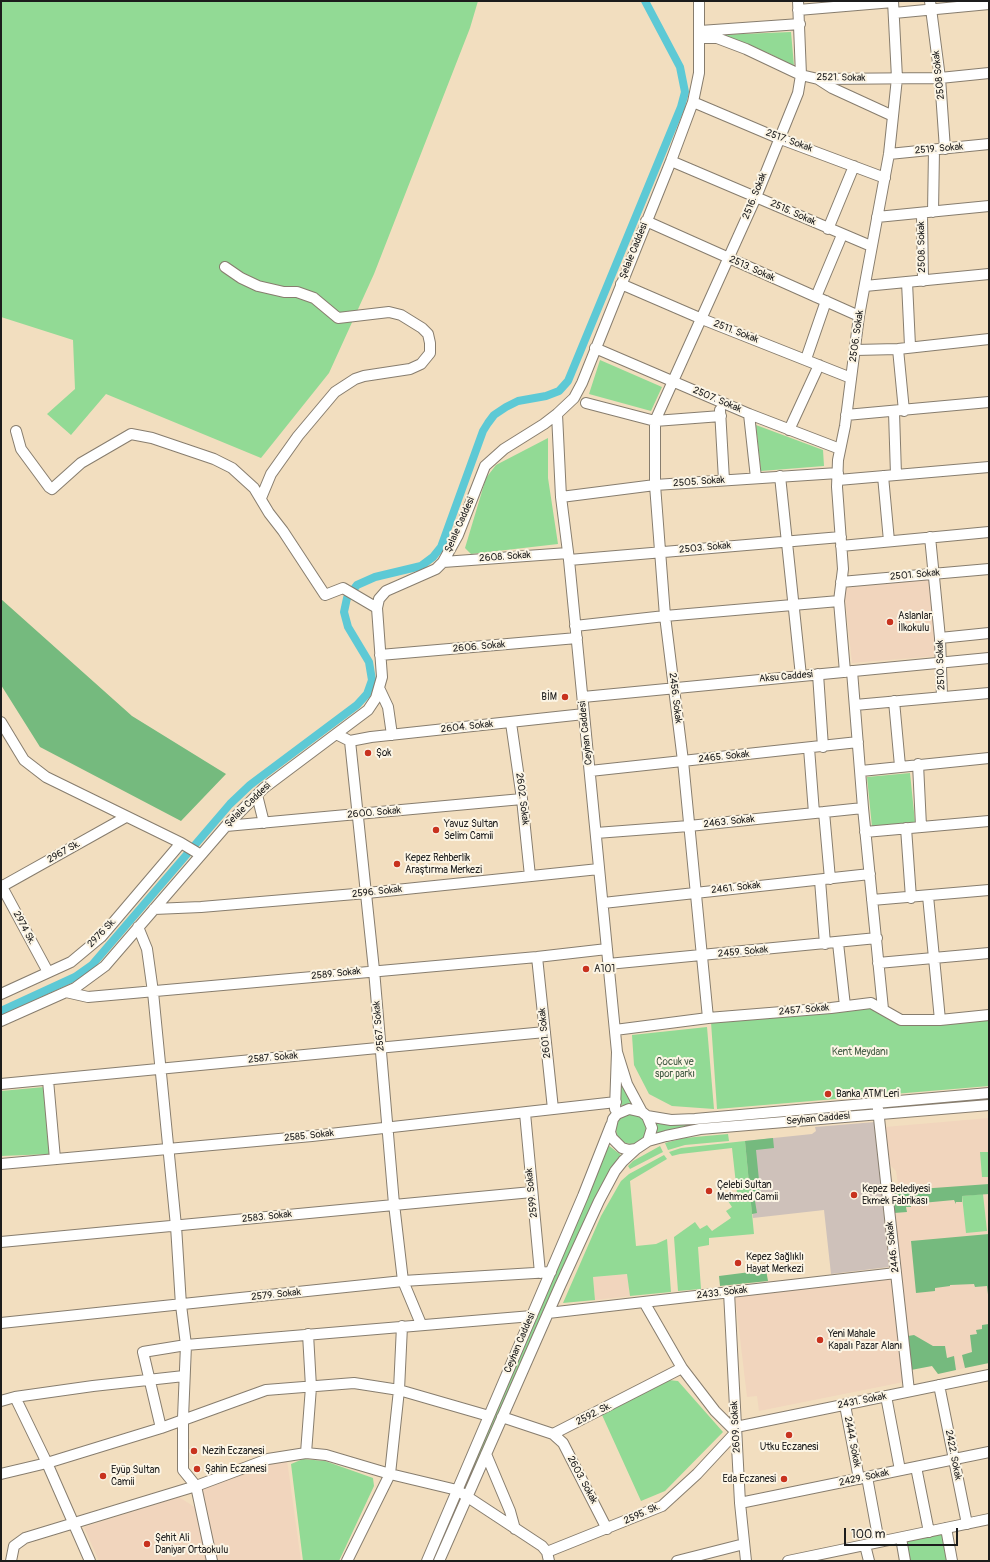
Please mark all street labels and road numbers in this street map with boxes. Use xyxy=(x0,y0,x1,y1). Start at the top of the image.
street label: 2508 Sokak xyxy=(930,50,948,100)
street label: 2521. Sokak xyxy=(816,72,866,84)
street label: 2517. Sokak xyxy=(764,127,814,155)
street label: 2519. Sokak xyxy=(914,141,964,157)
street label: 2516. Sokak xyxy=(740,171,770,221)
street label: 2515. Sokak xyxy=(768,198,818,228)
street label: Şelale Caddesi xyxy=(617,221,651,281)
street label: 2508. Sokak xyxy=(916,221,928,273)
street label: 2513. Sokak xyxy=(727,254,777,284)
street label: 2506. Sokak xyxy=(847,309,867,363)
street label: 2511. Sokak xyxy=(712,318,760,346)
street label: 2507. Sokak xyxy=(691,384,743,416)
street label: 2505. Sokak xyxy=(673,474,725,490)
street label: Şelale Caddesi xyxy=(442,495,478,555)
street label: 2503. Sokak xyxy=(679,540,731,556)
street label: 2608. Sokak xyxy=(479,549,531,565)
street label: 2501. Sokak xyxy=(889,567,941,583)
street label: 2606. Sokak xyxy=(452,639,506,655)
street label: 2510. Sokak xyxy=(934,640,948,690)
street label: Aksu Caddesi xyxy=(759,669,813,685)
street label: 2456. Sokak xyxy=(666,672,684,724)
street label: Ceyhan Caddesi xyxy=(577,700,595,766)
street label: 2604. Sokak xyxy=(440,718,494,736)
street label: 2465. Sokak xyxy=(698,748,750,766)
street label: 2602. Sokak xyxy=(513,772,531,826)
street label: Şelale Caddesi xyxy=(223,780,273,830)
street label: 2600. Sokak xyxy=(347,805,401,821)
street label: 2463. Sokak xyxy=(703,813,755,831)
street label: 2967 Sk. xyxy=(45,838,83,866)
street label: 2461. Sokak xyxy=(711,879,761,897)
street label: 2596. Sokak xyxy=(351,883,403,901)
street label: 2974 Sk. xyxy=(10,909,38,947)
street label: 2976 Sk. xyxy=(85,916,119,950)
street label: 2459. Sokak xyxy=(717,944,769,960)
street label: 2589. Sokak xyxy=(311,965,361,983)
street label: 2567. Sokak xyxy=(371,1000,387,1052)
street label: 2457. Sokak xyxy=(778,1002,830,1018)
street label: 2601. Sokak xyxy=(536,1007,554,1059)
street label: 2587. Sokak xyxy=(248,1050,298,1066)
street label: Seyhan Caddesi xyxy=(786,1110,850,1128)
street label: 2585. Sokak xyxy=(283,1127,335,1145)
street label: 2599. Sokak xyxy=(523,1168,541,1218)
street label: 2583. Sokak xyxy=(241,1208,293,1226)
street label: 2446. Sokak xyxy=(884,1221,902,1273)
street label: 2433. Sokak xyxy=(696,1284,748,1302)
street label: 2579. Sokak xyxy=(251,1286,301,1304)
street label: Ceyhan Caddesi xyxy=(502,1311,538,1375)
street label: 2431. Sokak xyxy=(837,1390,887,1412)
street label: 2592. Sk. xyxy=(574,1400,614,1428)
street label: 2609. Sokak xyxy=(729,1401,743,1453)
street label: 2444. Sokak xyxy=(841,1416,863,1468)
street label: 2422. Sokak xyxy=(942,1429,964,1481)
street label: 2603. Sokak xyxy=(564,1454,600,1506)
street label: 2429. Sokak xyxy=(838,1467,890,1489)
street label: 2595. Sk. xyxy=(622,1501,662,1527)

